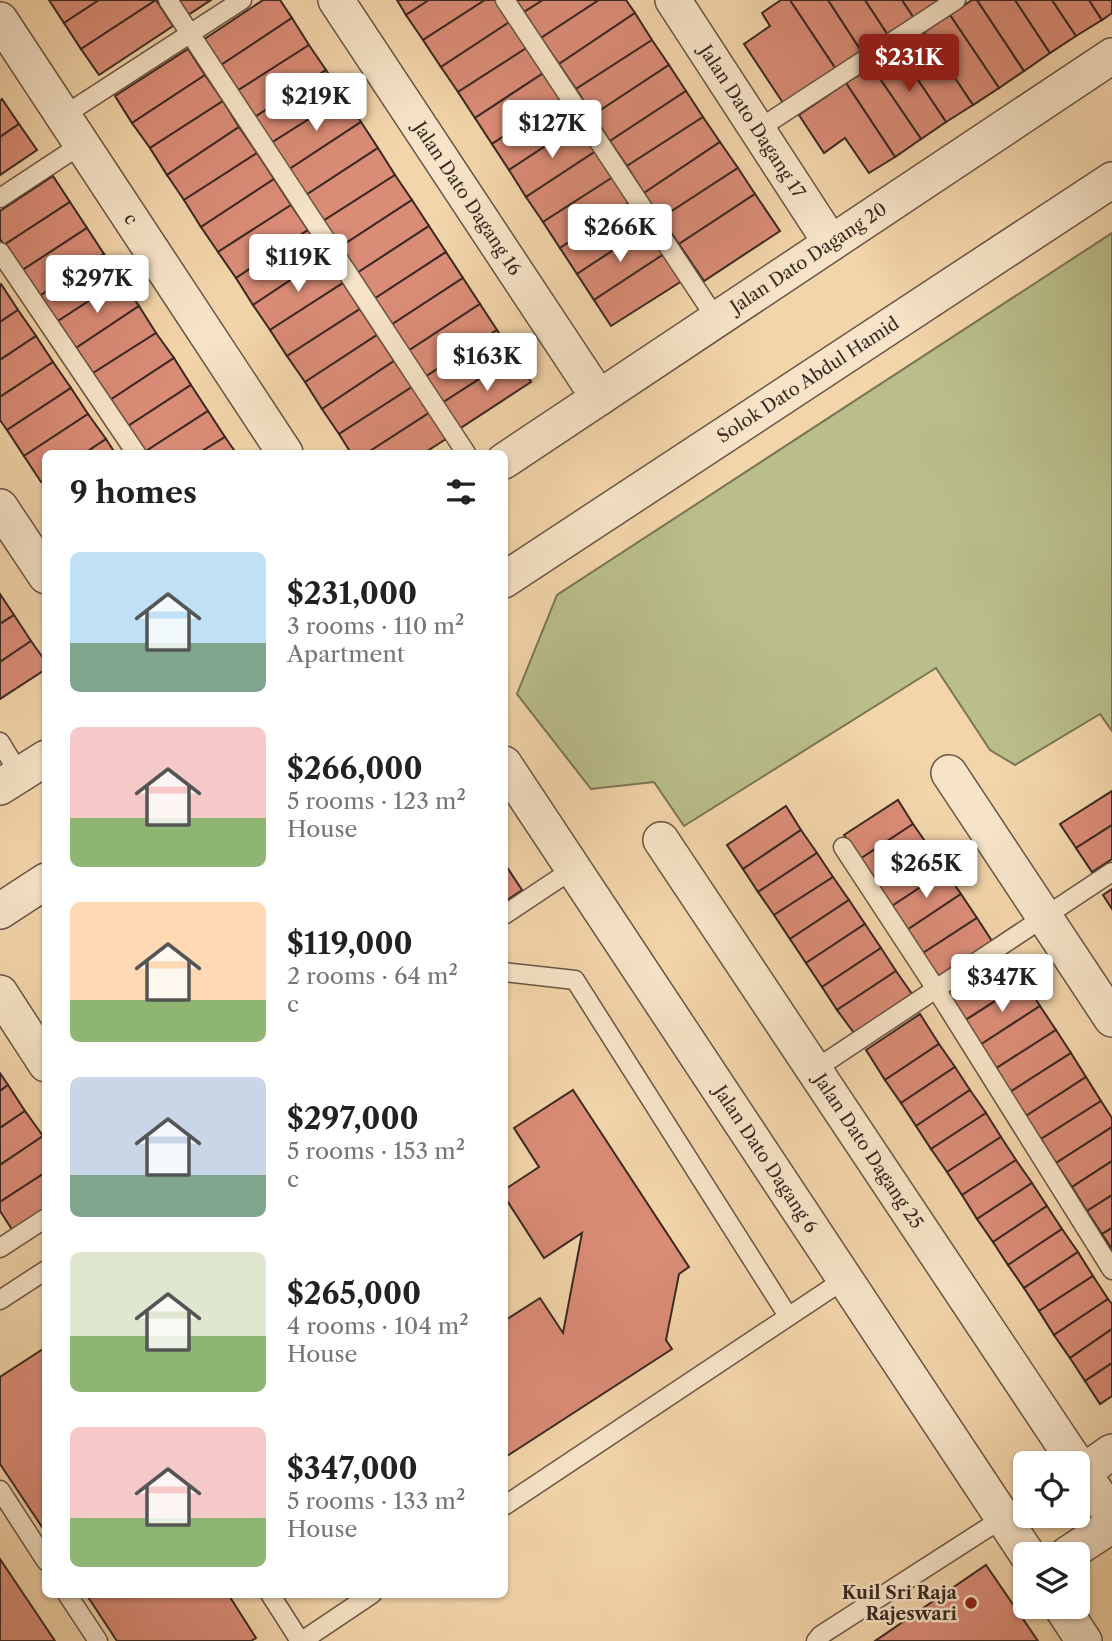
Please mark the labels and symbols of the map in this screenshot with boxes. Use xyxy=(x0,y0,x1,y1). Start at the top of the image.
pin: $231K xyxy=(860,34,958,94)
street label: Jalan Dato Dagang 17 xyxy=(693,38,810,202)
pin: $219K xyxy=(267,74,365,133)
pin: $127K xyxy=(503,100,601,160)
street label: Jalan Dato Dagang 16 xyxy=(407,115,526,280)
street label: Jalan Dato Dagang 20 xyxy=(724,198,891,320)
pin: $266K xyxy=(571,204,669,264)
street label: c xyxy=(119,209,143,229)
pin: $119K xyxy=(249,234,347,294)
pin: $297K xyxy=(48,256,146,315)
street label: Solok Dato Abdul Hamid xyxy=(713,312,903,448)
pin: $163K xyxy=(438,334,536,393)
pin: $265K xyxy=(877,841,975,900)
pin: $347K xyxy=(953,954,1051,1014)
street label: Jalan Dato Dagang 25 xyxy=(807,1067,928,1233)
street label: Jalan Dato Dagang 6 xyxy=(707,1079,822,1237)
place label: Kuil Sri Raja Rajeswari xyxy=(842,1582,958,1625)
marker: Kuil Sri Raja Rajeswari xyxy=(963,1595,979,1611)

